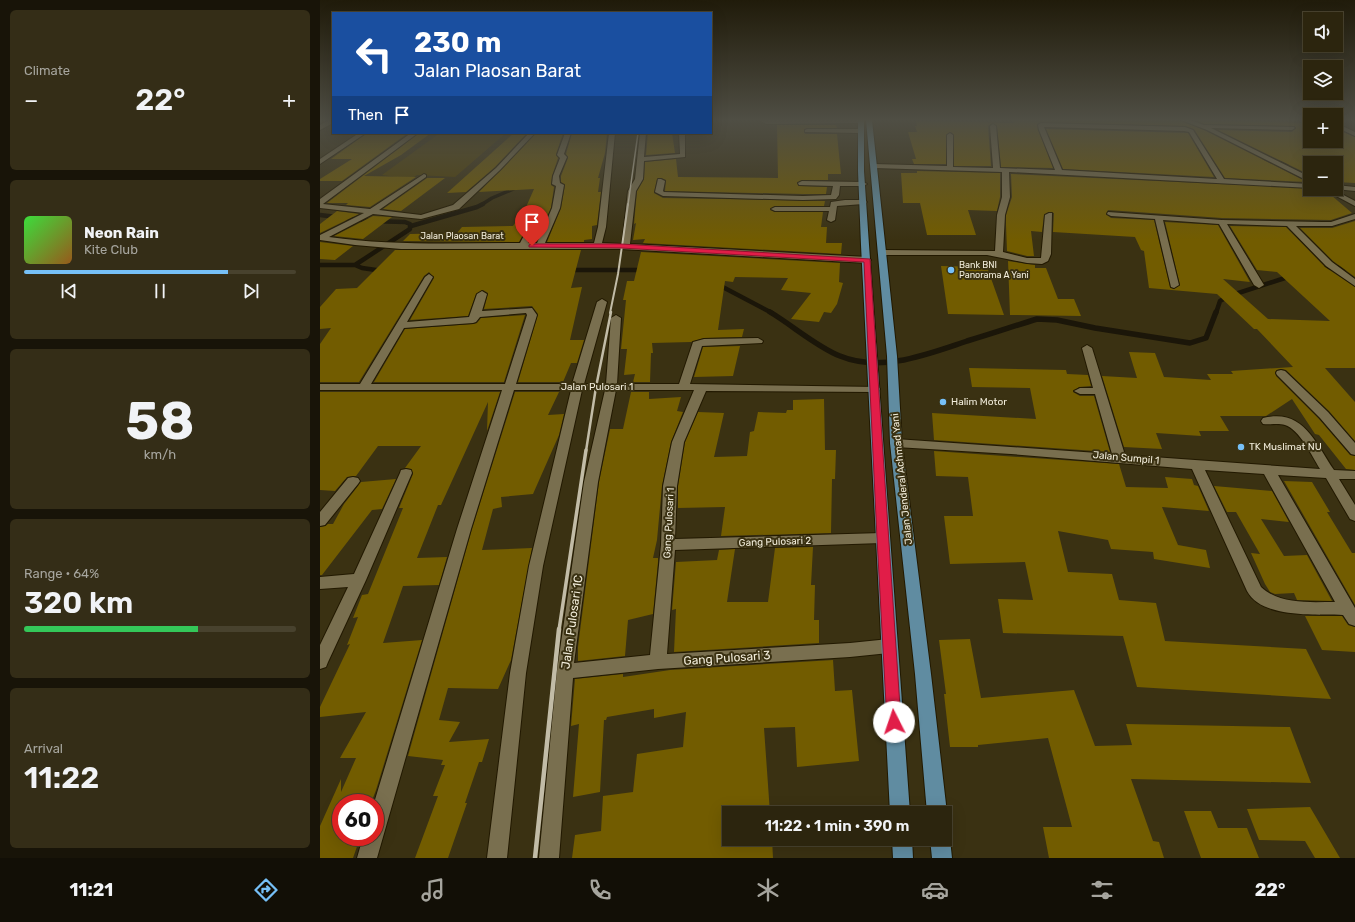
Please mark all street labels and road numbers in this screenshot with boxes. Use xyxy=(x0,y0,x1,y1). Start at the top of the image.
street label: Jalan Plaosan Barat xyxy=(420,231,504,241)
street label: Jalan Pulosari 1 xyxy=(561,381,633,393)
street label: Jalan Jenderal Achmad Yani xyxy=(889,413,915,545)
street label: Jalan Sumpil 1 xyxy=(1092,449,1160,467)
street label: Gang Pulosari 1 xyxy=(661,487,677,559)
street label: Gang Pulosari 2 xyxy=(739,535,812,549)
street label: Jalan Pulosari 1C xyxy=(558,574,586,670)
street label: Gang Pulosari 3 xyxy=(683,648,771,668)

